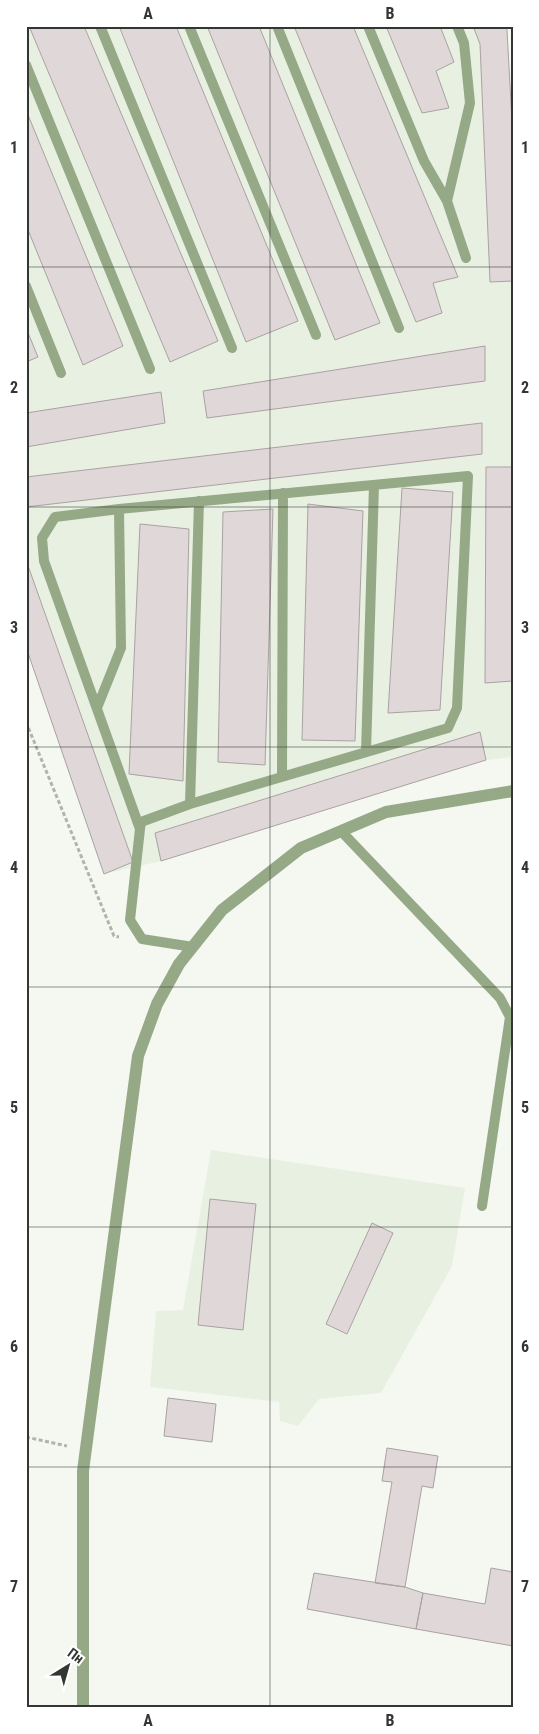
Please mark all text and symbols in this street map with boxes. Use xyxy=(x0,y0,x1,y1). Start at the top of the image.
text: A xyxy=(143,4,153,23)
text: B xyxy=(386,4,395,23)
text: 1 xyxy=(10,138,18,157)
text: 1 xyxy=(521,138,529,157)
text: 2 xyxy=(10,378,18,397)
text: 2 xyxy=(521,378,529,397)
text: 3 xyxy=(10,618,18,637)
text: 3 xyxy=(521,618,529,637)
text: 4 xyxy=(10,858,18,877)
text: 4 xyxy=(521,858,529,877)
text: 5 xyxy=(10,1098,18,1117)
text: 5 xyxy=(521,1098,529,1117)
text: 6 xyxy=(10,1337,18,1356)
text: 6 xyxy=(521,1337,529,1356)
text: 7 xyxy=(10,1577,18,1596)
text: 7 xyxy=(521,1577,529,1596)
north arrow xyxy=(42,1642,92,1692)
text: Пн xyxy=(65,1645,87,1667)
text: A xyxy=(143,1711,153,1730)
text: B xyxy=(386,1711,395,1730)

